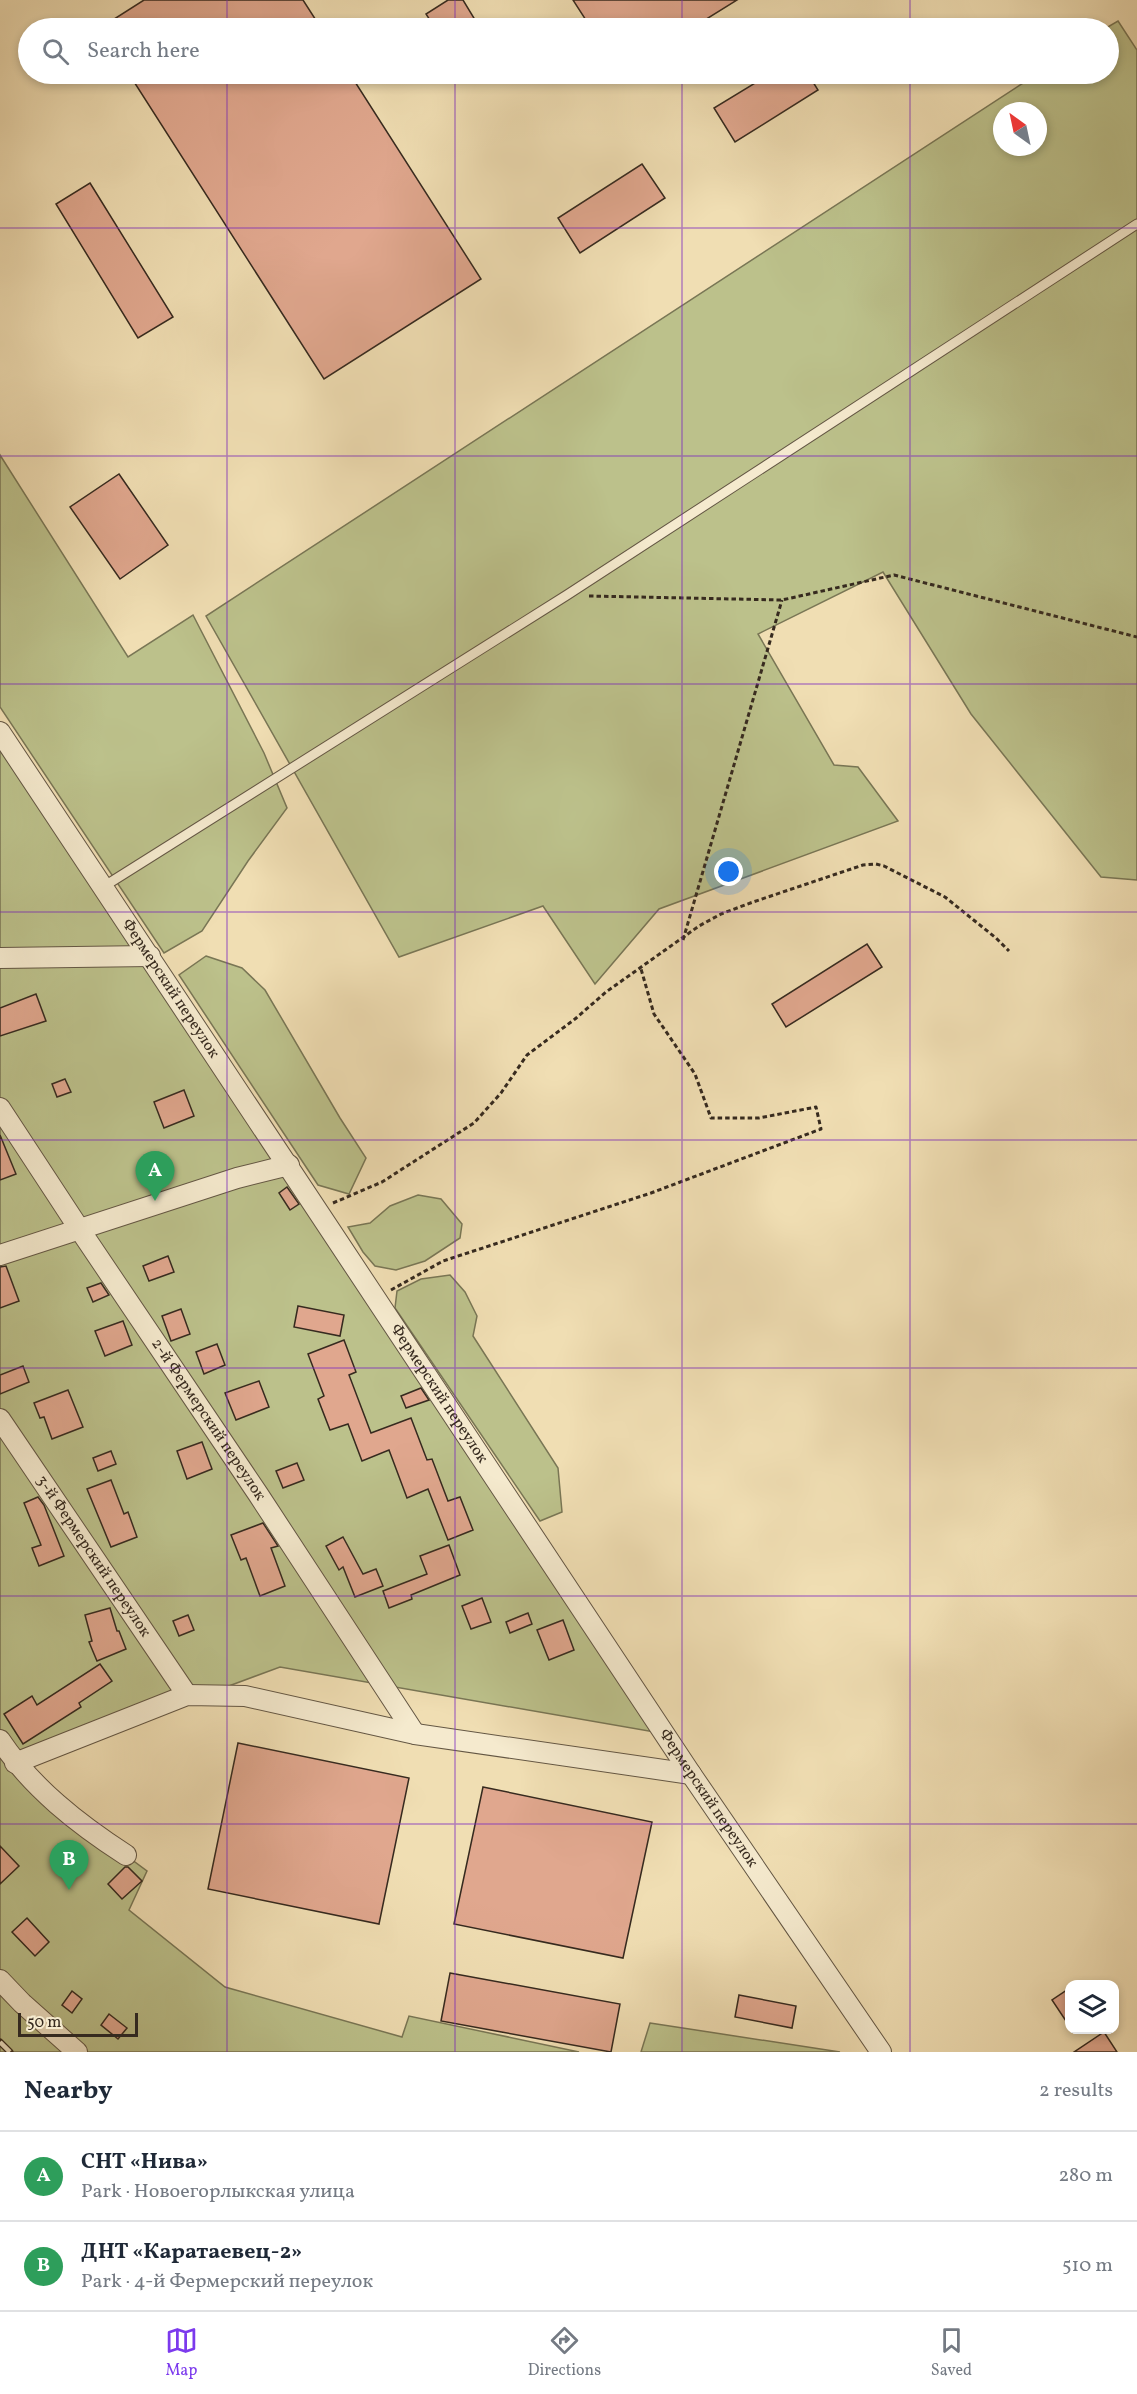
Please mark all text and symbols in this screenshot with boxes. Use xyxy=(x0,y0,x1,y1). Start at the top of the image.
search box xyxy=(18,18,1119,84)
icon: search xyxy=(39,35,72,68)
text: Search here xyxy=(87,36,200,67)
north arrow xyxy=(993,102,1047,156)
your location xyxy=(714,857,743,886)
street label: Фермерский переулок xyxy=(116,915,225,1063)
pin: A xyxy=(136,1152,174,1201)
street label: Фермерский переулок xyxy=(385,1320,493,1468)
street label: 2-й Фермерский переулок xyxy=(145,1335,271,1506)
street label: 3-й Фермерский переулок xyxy=(30,1471,156,1642)
street label: Фермерский переулок xyxy=(653,1725,763,1872)
pin: B xyxy=(50,1840,88,1890)
map controls xyxy=(1065,1980,1119,2034)
button: layers xyxy=(1065,1980,1119,2034)
scale bar xyxy=(18,2010,138,2038)
text: 50 m xyxy=(27,2012,61,2034)
text: Nearby xyxy=(24,2073,113,2109)
text: 2 results xyxy=(1039,2077,1113,2105)
text: СНТ «Нива» xyxy=(81,2147,208,2178)
text: A xyxy=(36,2162,51,2190)
text: 280 m xyxy=(1058,2162,1113,2190)
text: Park · Новоегорлыкская улица xyxy=(81,2178,355,2206)
text: ДНТ «Каратаевец-2» xyxy=(81,2237,302,2268)
text: B xyxy=(37,2252,50,2280)
text: 510 m xyxy=(1062,2252,1113,2280)
text: Park · 4-й Фермерский переулок xyxy=(81,2268,373,2296)
tab: Map xyxy=(165,2324,198,2382)
tab: Directions xyxy=(528,2324,601,2382)
tab: Saved xyxy=(931,2324,972,2382)

